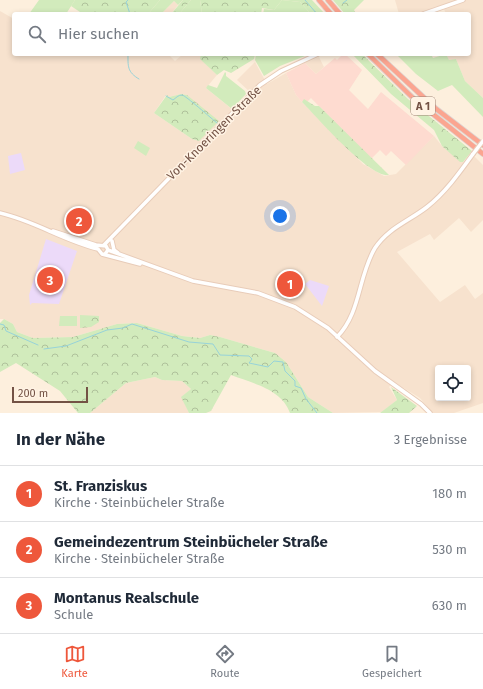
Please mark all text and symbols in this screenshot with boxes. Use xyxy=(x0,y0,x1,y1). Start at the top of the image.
search box xyxy=(12,12,471,56)
icon: search xyxy=(26,23,48,45)
text: Hier suchen xyxy=(58,25,139,43)
street label: Von-Knoeringen-Straße xyxy=(164,83,264,183)
road number: A 1 xyxy=(411,97,435,115)
pin: 2 xyxy=(66,206,92,236)
your location xyxy=(270,206,290,226)
pin: 3 xyxy=(37,265,63,295)
pin: 1 xyxy=(277,269,303,299)
map controls xyxy=(435,365,471,401)
button: locate xyxy=(435,365,471,401)
scale bar xyxy=(12,385,88,404)
text: 200 m xyxy=(18,387,48,400)
text: In der Nähe xyxy=(16,429,105,450)
text: 3 Ergebnisse xyxy=(394,432,467,447)
text: St. Franziskus xyxy=(54,477,147,495)
text: 1 xyxy=(26,486,32,501)
text: 180 m xyxy=(432,486,467,501)
text: Kirche · Steinbücheler Straße xyxy=(54,495,225,510)
text: Gemeindezentrum Steinbücheler Straße xyxy=(54,533,328,551)
text: 2 xyxy=(26,542,32,557)
text: 530 m xyxy=(432,542,467,557)
text: Kirche · Steinbücheler Straße xyxy=(54,551,225,566)
text: Montanus Realschule xyxy=(54,589,199,607)
text: 3 xyxy=(26,598,32,613)
text: 630 m xyxy=(432,598,467,613)
text: Schule xyxy=(54,607,93,622)
tab: Karte xyxy=(61,643,88,680)
tab: Route xyxy=(210,643,239,680)
tab: Gespeichert xyxy=(362,643,422,680)

